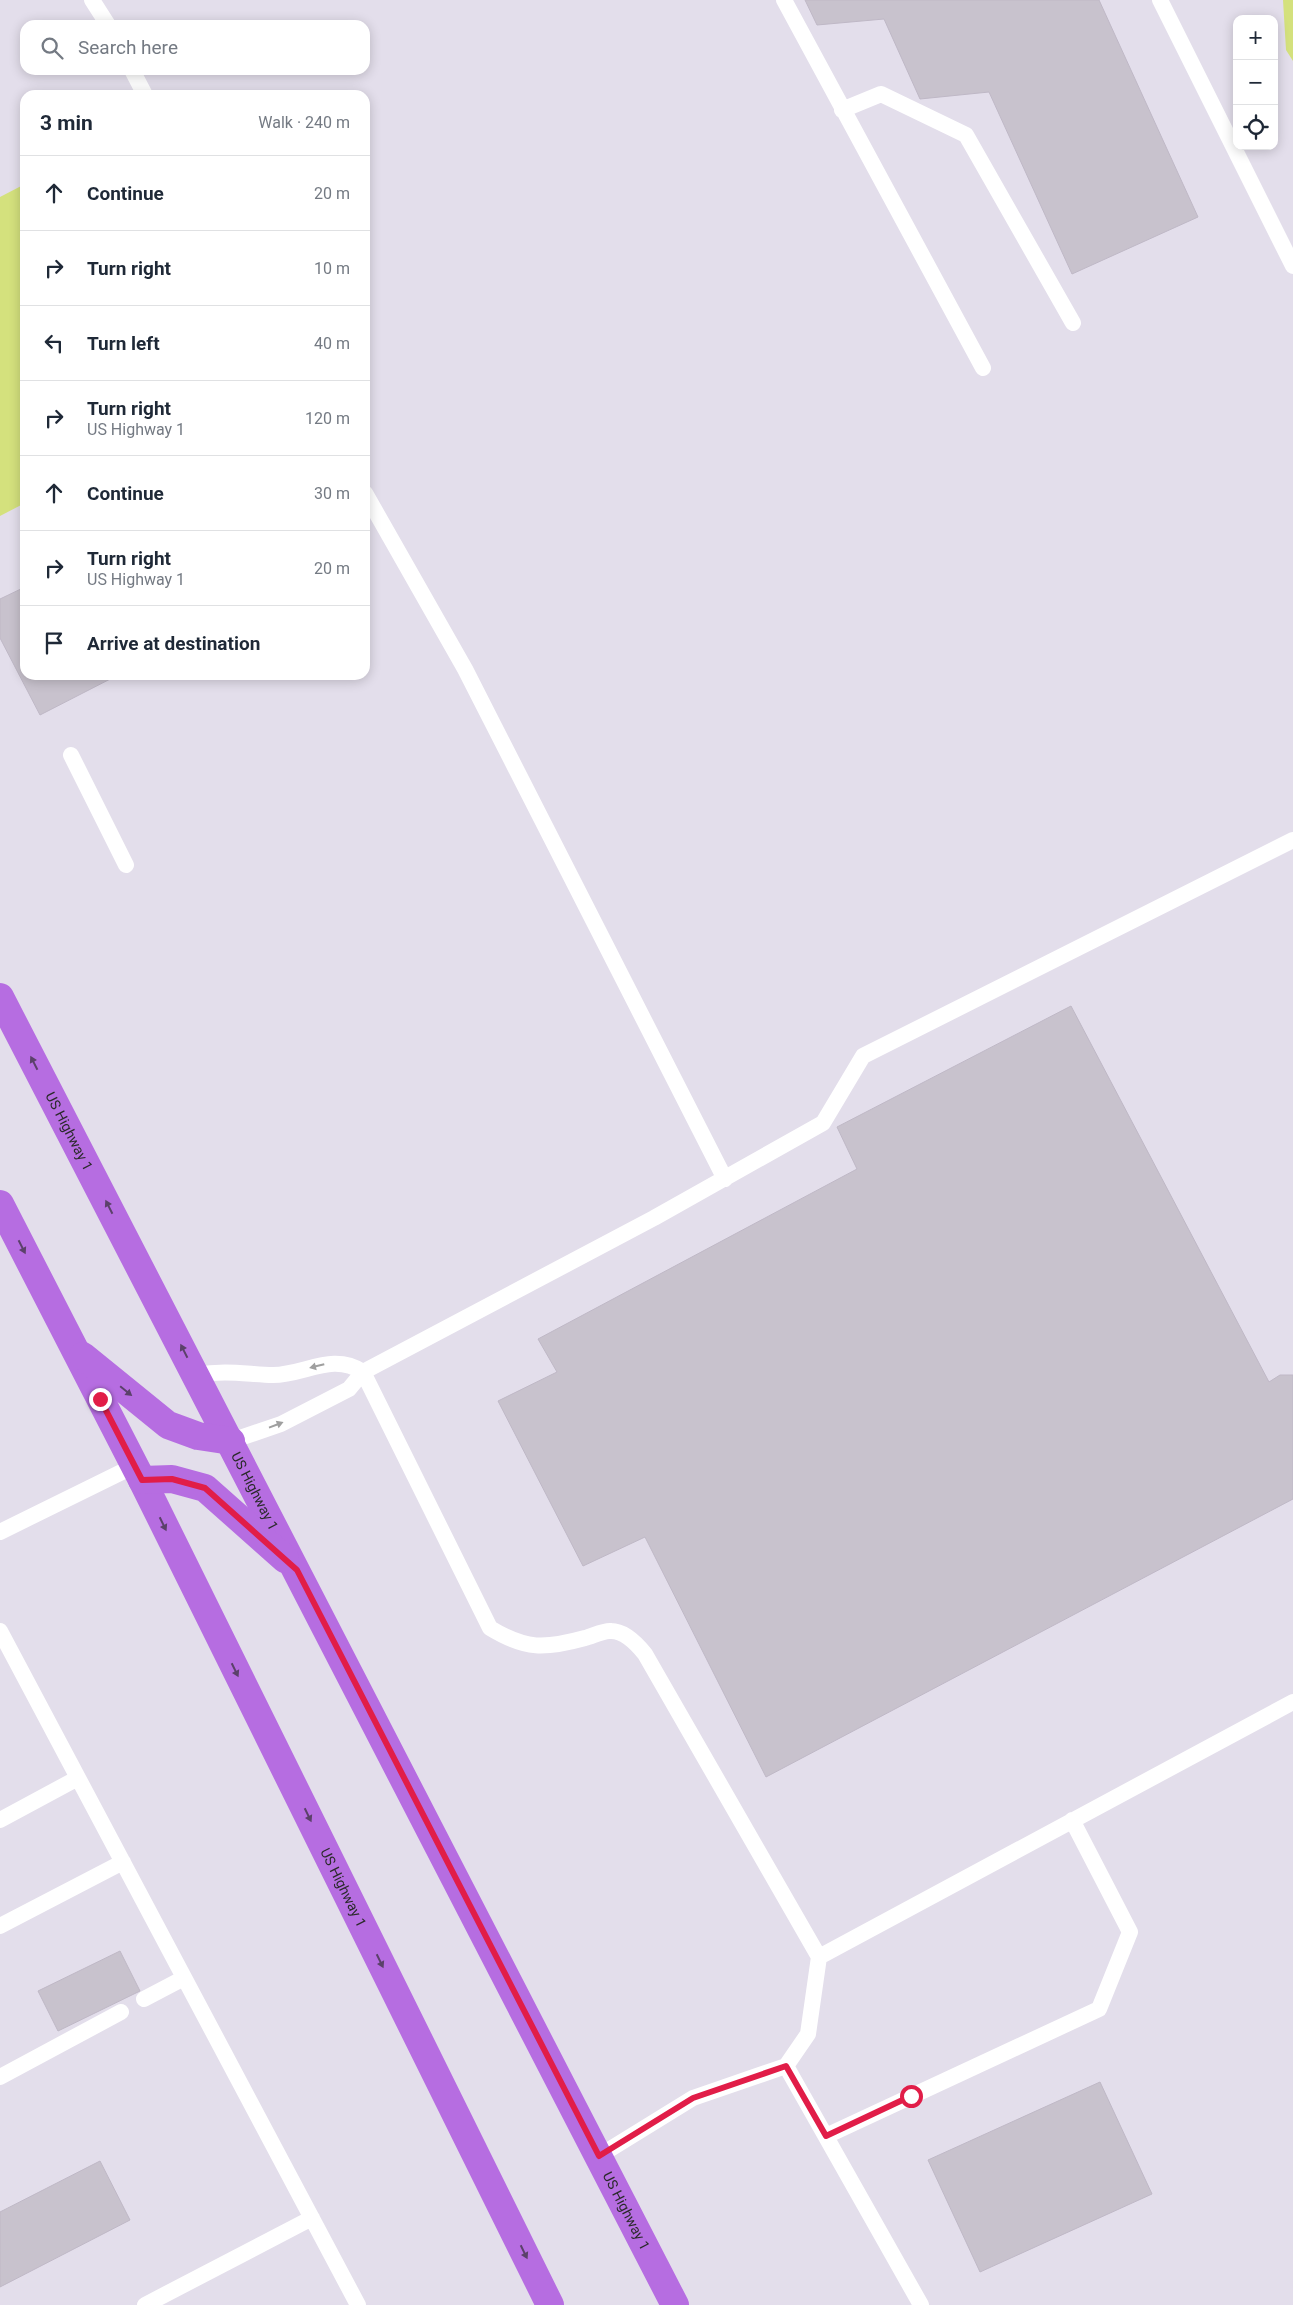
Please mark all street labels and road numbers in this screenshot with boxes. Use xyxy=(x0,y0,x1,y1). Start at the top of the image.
street label: US Highway 1 xyxy=(42,1089,96,1173)
street label: US Highway 1 xyxy=(228,1449,282,1533)
street label: US Highway 1 xyxy=(317,1845,370,1930)
street label: US Highway 1 xyxy=(600,2169,653,2253)

